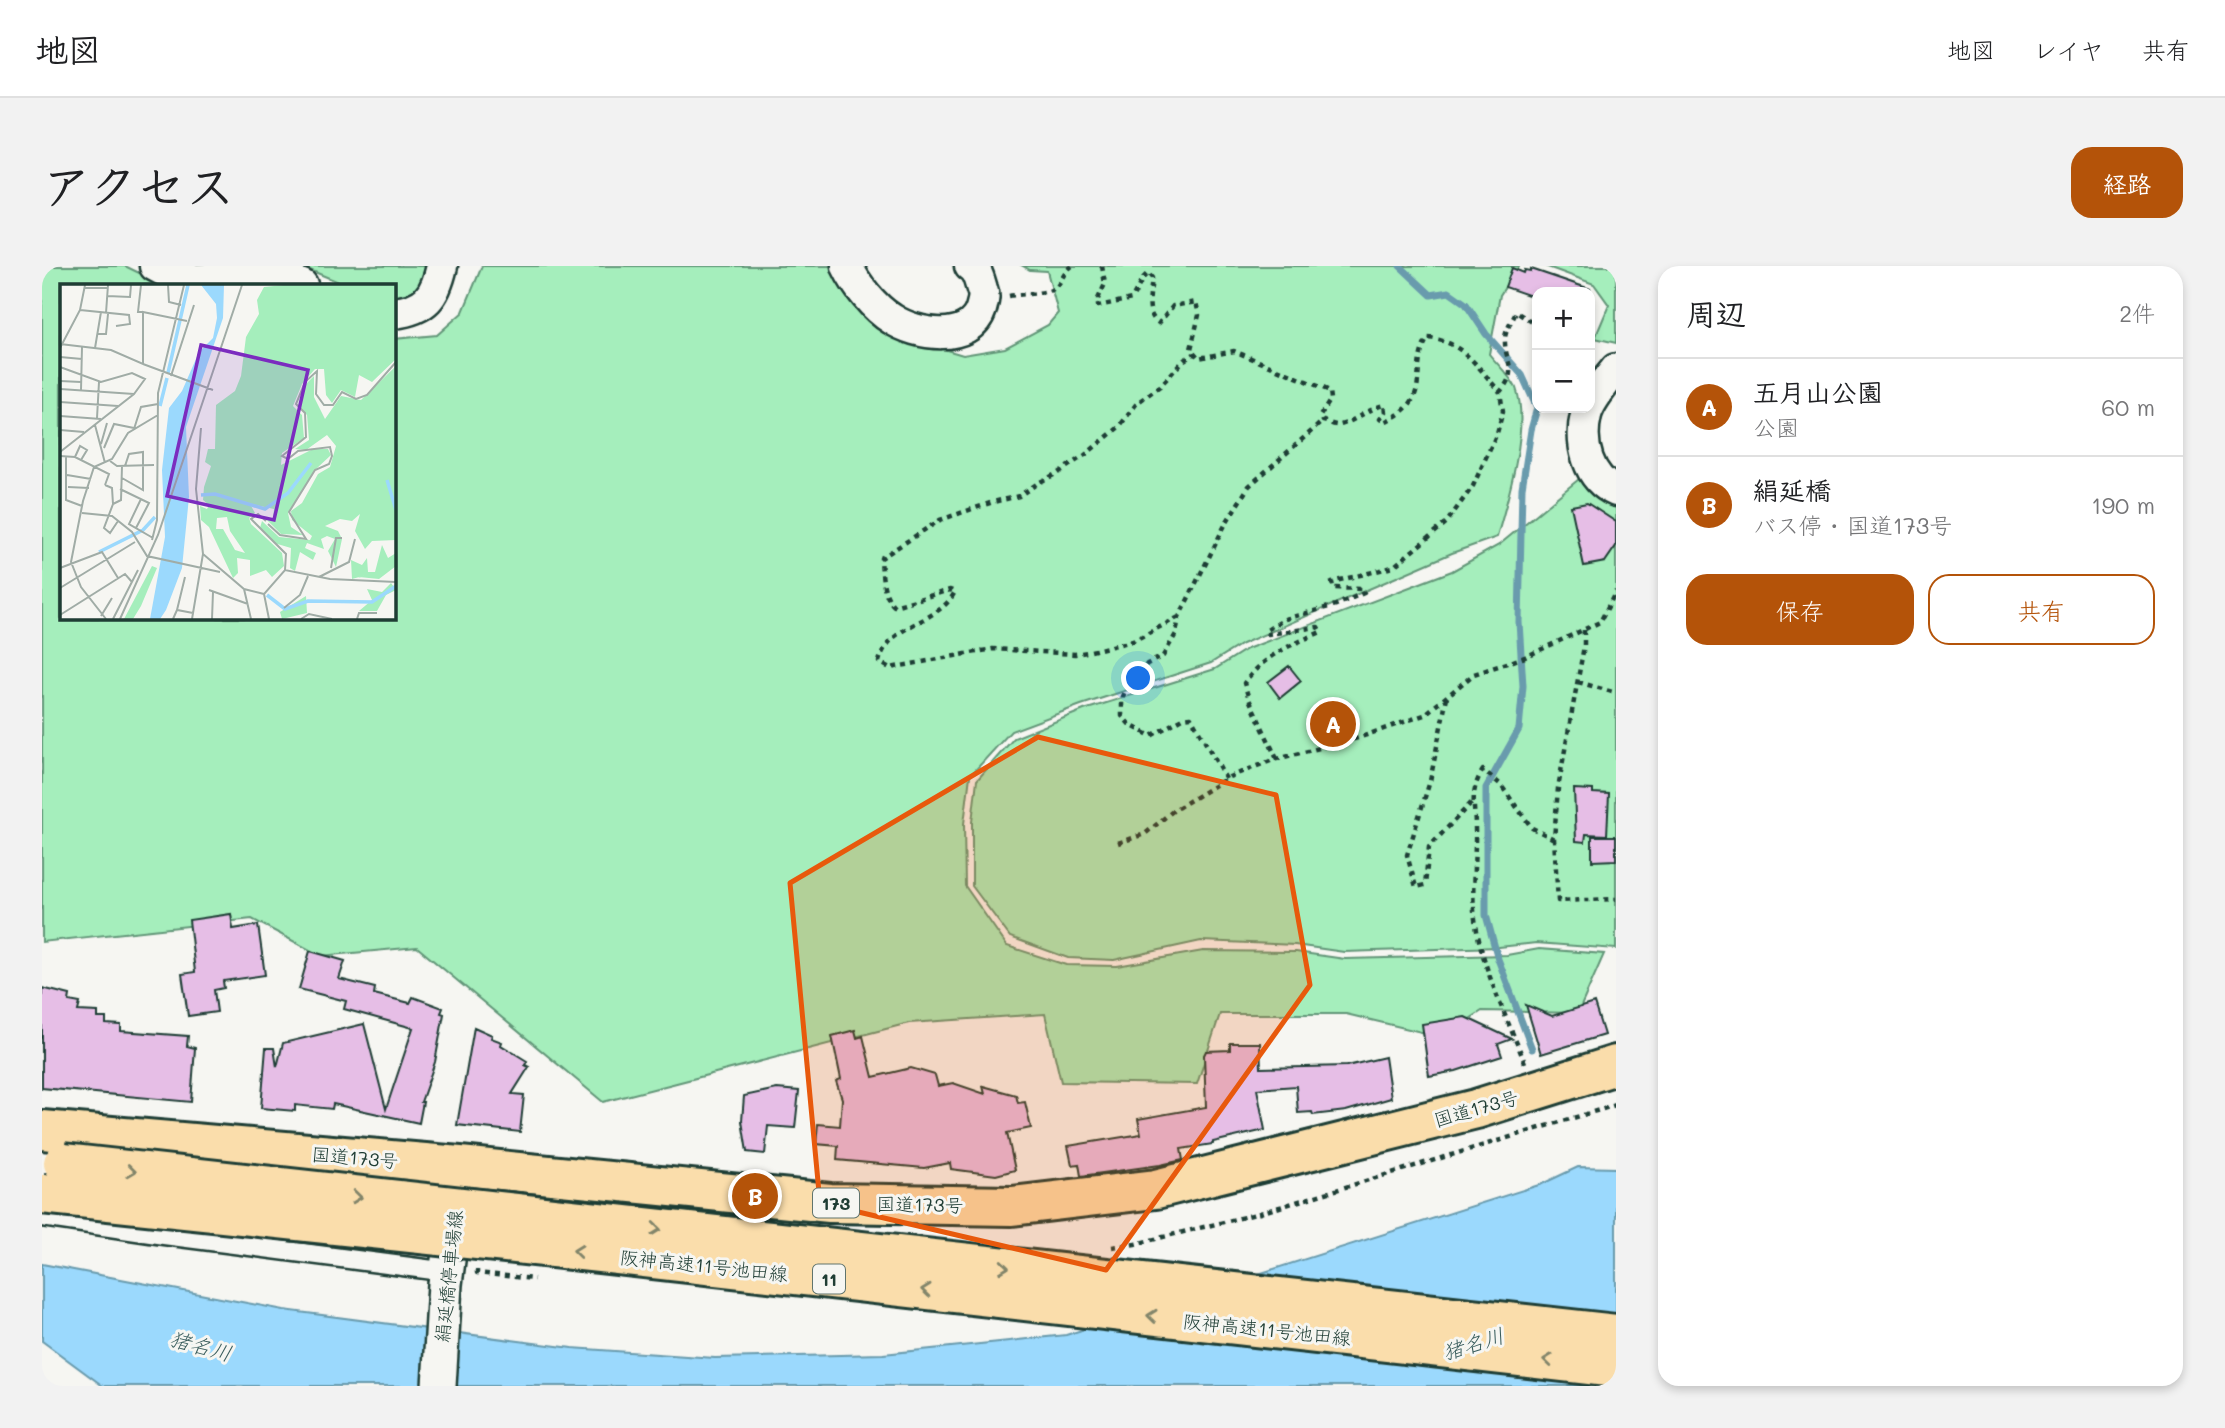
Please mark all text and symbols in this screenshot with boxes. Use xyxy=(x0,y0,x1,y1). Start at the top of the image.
text: 地図 xyxy=(35,27,101,70)
text: 地図 xyxy=(1947,34,1995,65)
text: レイヤ xyxy=(2033,34,2104,65)
text: 共有 xyxy=(2142,34,2190,65)
button: 経路 xyxy=(2071,147,2183,218)
text: アクセス xyxy=(42,153,235,216)
inset map xyxy=(60,284,396,620)
map controls xyxy=(1532,287,1595,413)
button: + xyxy=(1532,287,1595,350)
text: 周辺 xyxy=(1686,293,1746,333)
text: 2件 xyxy=(2119,298,2155,328)
button: − xyxy=(1532,350,1595,413)
text: 五月山公園 xyxy=(1753,375,1883,409)
text: A xyxy=(1701,392,1717,422)
text: 60 m xyxy=(2101,392,2155,422)
text: 公園 xyxy=(1753,412,1799,442)
text: 絹延橋 xyxy=(1753,473,1831,507)
text: B xyxy=(1701,490,1717,520)
text: 190 m xyxy=(2091,490,2155,520)
text: バス停 · 国道173号 xyxy=(1753,510,1952,540)
button: 保存 xyxy=(1686,574,1914,645)
button: 共有 xyxy=(1928,574,2155,645)
your location xyxy=(1121,661,1155,695)
pin: A xyxy=(1310,698,1356,750)
street label: 国道173号 xyxy=(1431,1084,1521,1132)
street label: 国道173号 xyxy=(310,1141,400,1173)
one-way arrow xyxy=(125,1164,136,1179)
pin: B xyxy=(732,1170,778,1222)
road number: 173 xyxy=(813,1188,859,1218)
one-way arrow xyxy=(351,1189,362,1204)
street label: 国道173号 xyxy=(876,1191,964,1217)
street label: 絹延橋停車場線 xyxy=(429,1209,467,1343)
one-way arrow xyxy=(650,1221,662,1236)
one-way arrow xyxy=(572,1244,583,1259)
street label: 阪神高速11号池田線 xyxy=(619,1244,789,1286)
one-way arrow xyxy=(998,1259,1010,1274)
road number: 11 xyxy=(813,1264,845,1294)
one-way arrow xyxy=(920,1283,931,1298)
one-way arrow xyxy=(1146,1308,1158,1323)
street label: 阪神高速11号池田線 xyxy=(1182,1308,1352,1350)
water label: 猪名川 xyxy=(1439,1321,1507,1365)
water label: 猪名川 xyxy=(167,1324,235,1366)
one-way arrow xyxy=(1542,1353,1554,1368)

